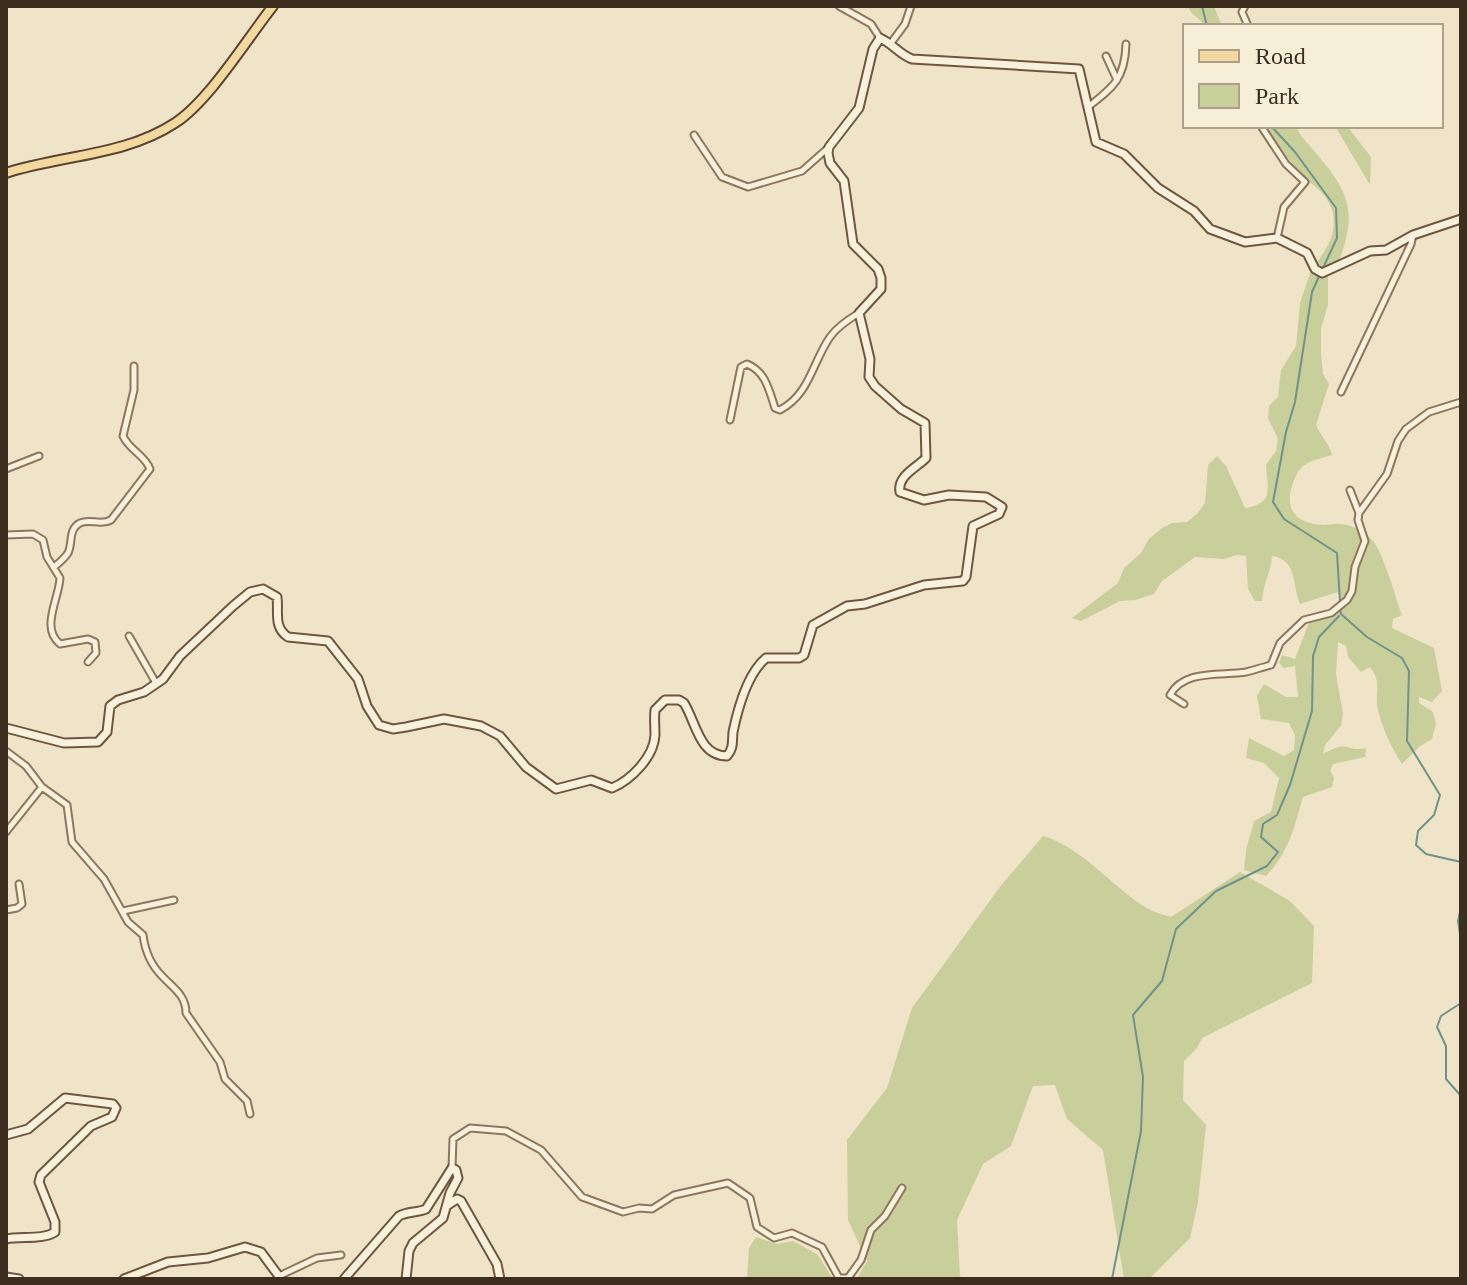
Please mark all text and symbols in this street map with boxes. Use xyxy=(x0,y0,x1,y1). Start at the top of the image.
legend xyxy=(1183,24,1443,128)
text: Road xyxy=(1255,43,1306,69)
text: Park xyxy=(1255,83,1299,109)

